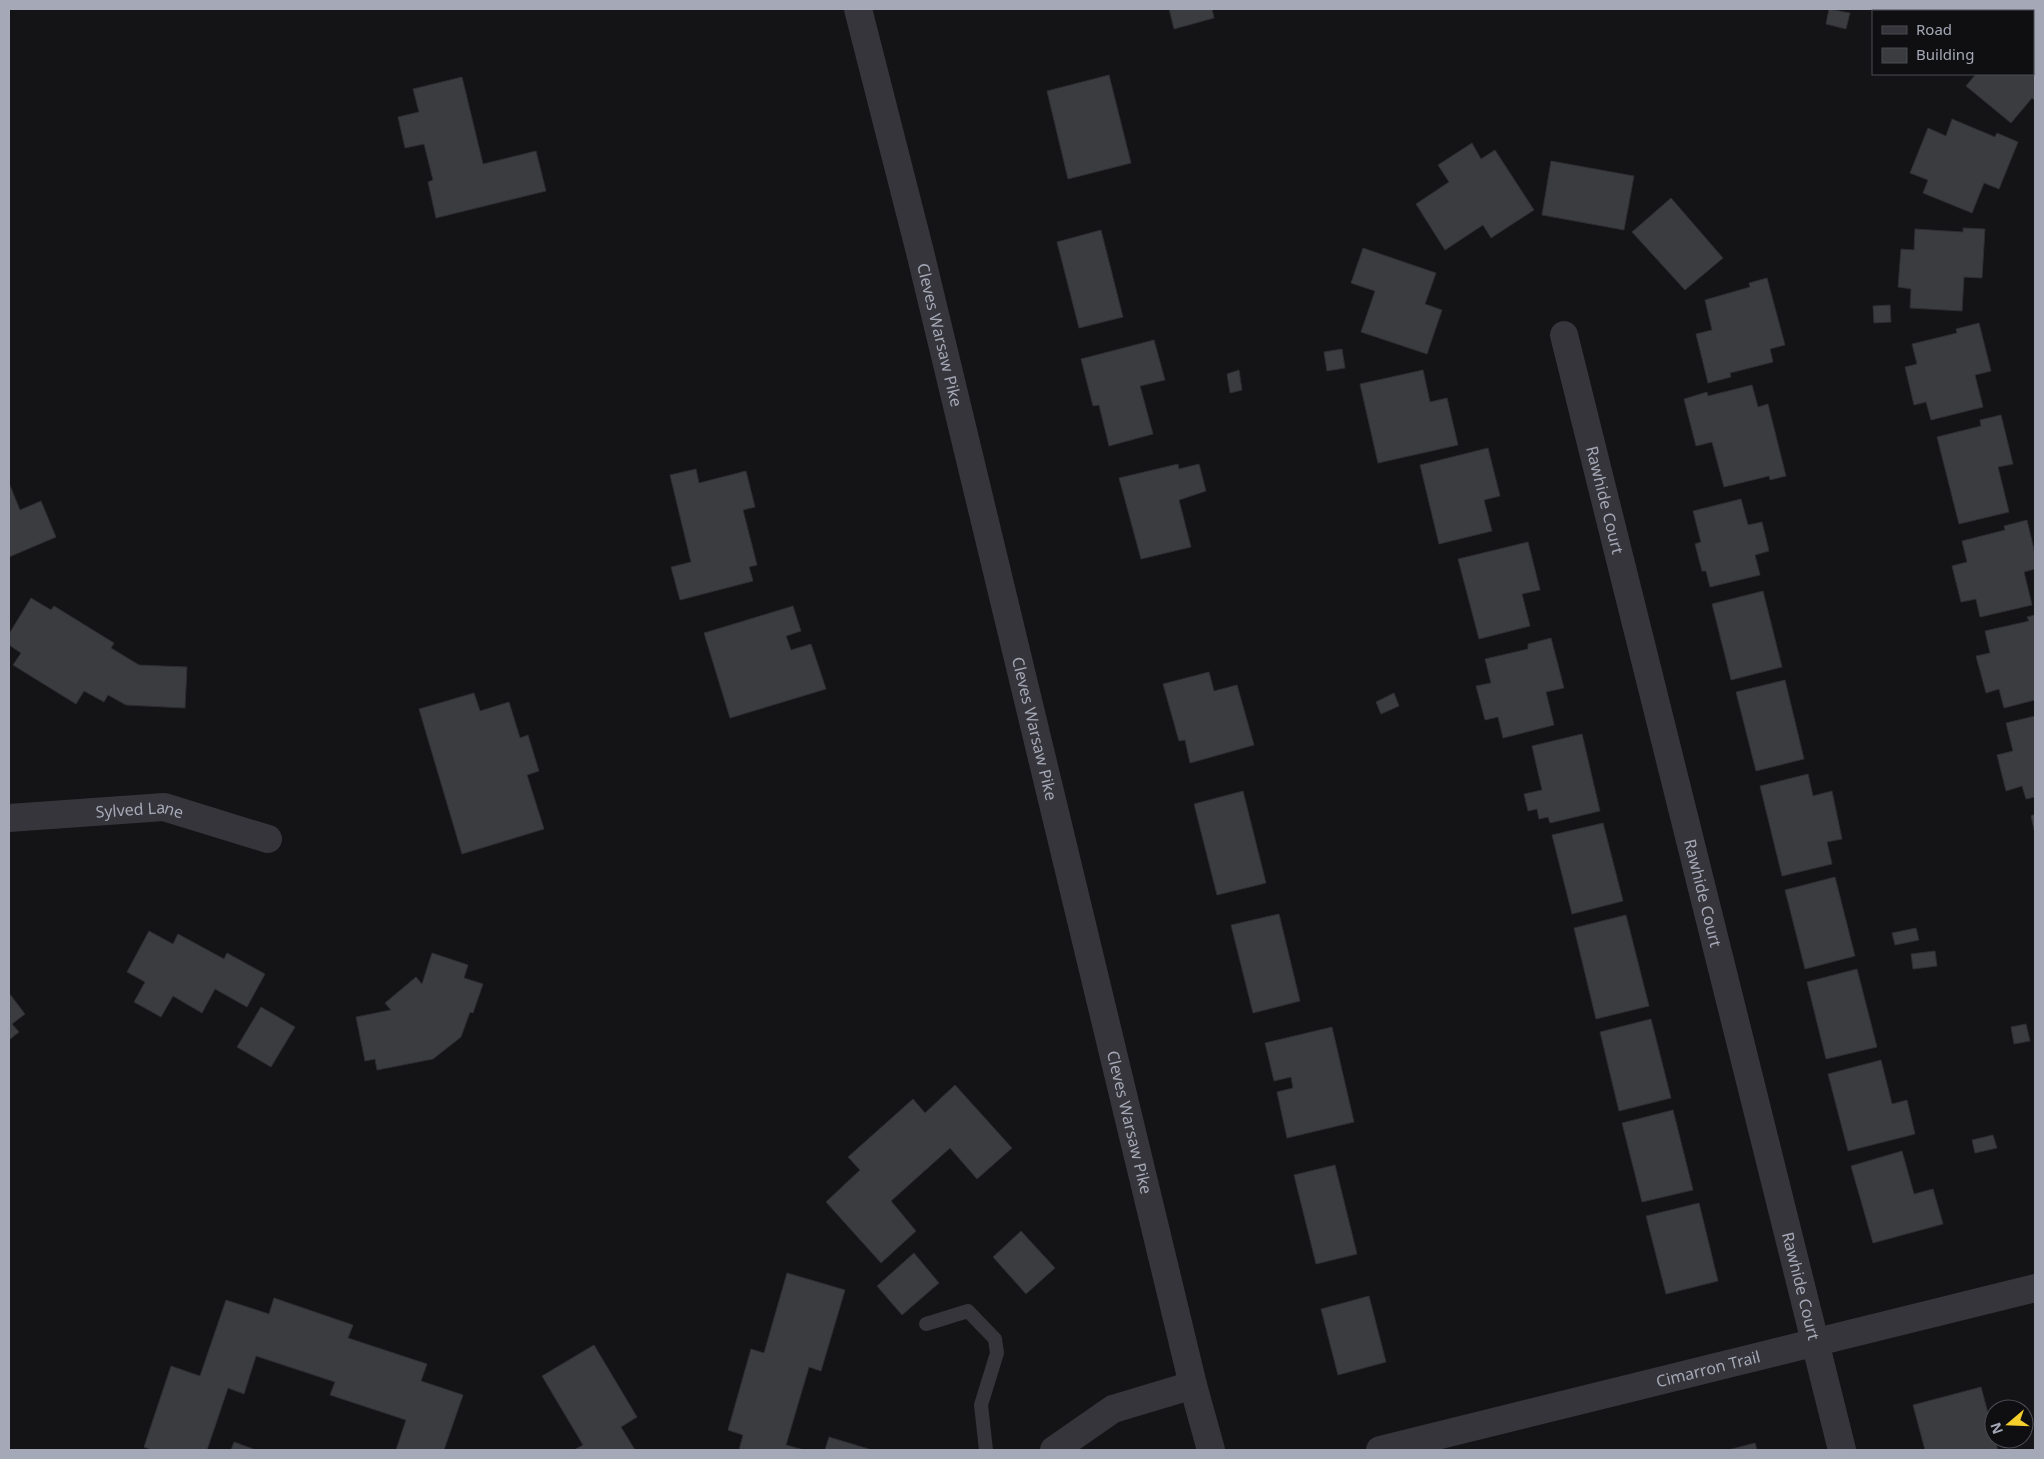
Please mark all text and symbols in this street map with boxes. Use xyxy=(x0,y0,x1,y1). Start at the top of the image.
legend xyxy=(1872,10,2034,75)
text: Road xyxy=(1916,19,1952,39)
text: Building xyxy=(1916,44,1974,64)
street label: Cleves Warsaw Pike xyxy=(912,261,968,409)
street label: Rawhide Court xyxy=(1581,444,1629,557)
street label: Cleves Warsaw Pike xyxy=(1007,655,1063,803)
street label: Sylved Lane xyxy=(95,796,186,823)
street label: Rawhide Court xyxy=(1679,837,1727,949)
street label: Cleves Warsaw Pike xyxy=(1102,1048,1158,1196)
street label: Rawhide Court xyxy=(1777,1230,1825,1342)
street label: Cimarron Trail xyxy=(1654,1345,1762,1392)
north arrow xyxy=(1984,1399,2034,1449)
text: N xyxy=(1985,1420,2007,1437)

